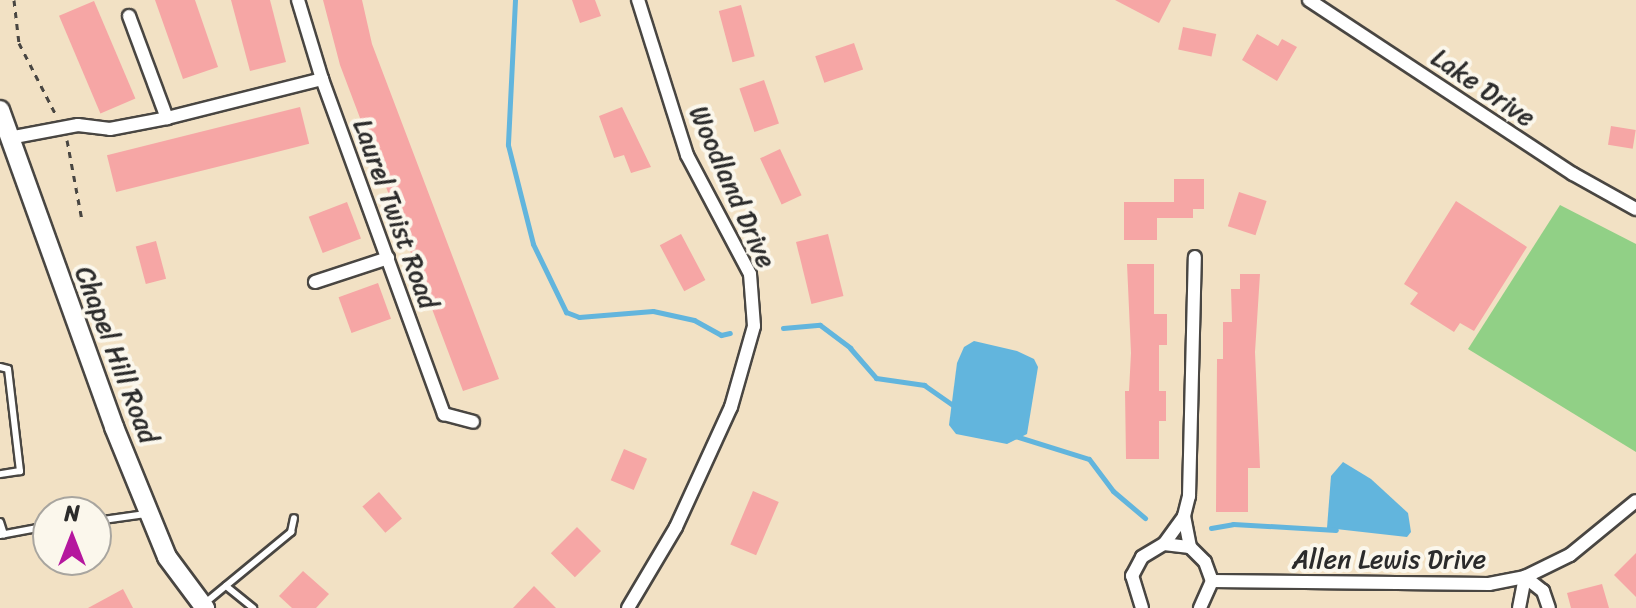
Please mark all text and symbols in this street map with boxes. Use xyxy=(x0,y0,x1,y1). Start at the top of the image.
street label: Lake Drive xyxy=(1425,42,1541,134)
street label: Woodland Drive xyxy=(682,101,782,273)
street label: Laurel Twist Road xyxy=(346,115,444,313)
street label: Chapel Hill Road xyxy=(68,262,164,448)
text: N xyxy=(64,494,80,533)
north arrow xyxy=(32,496,112,576)
street label: Allen Lewis Drive xyxy=(1292,544,1486,576)

